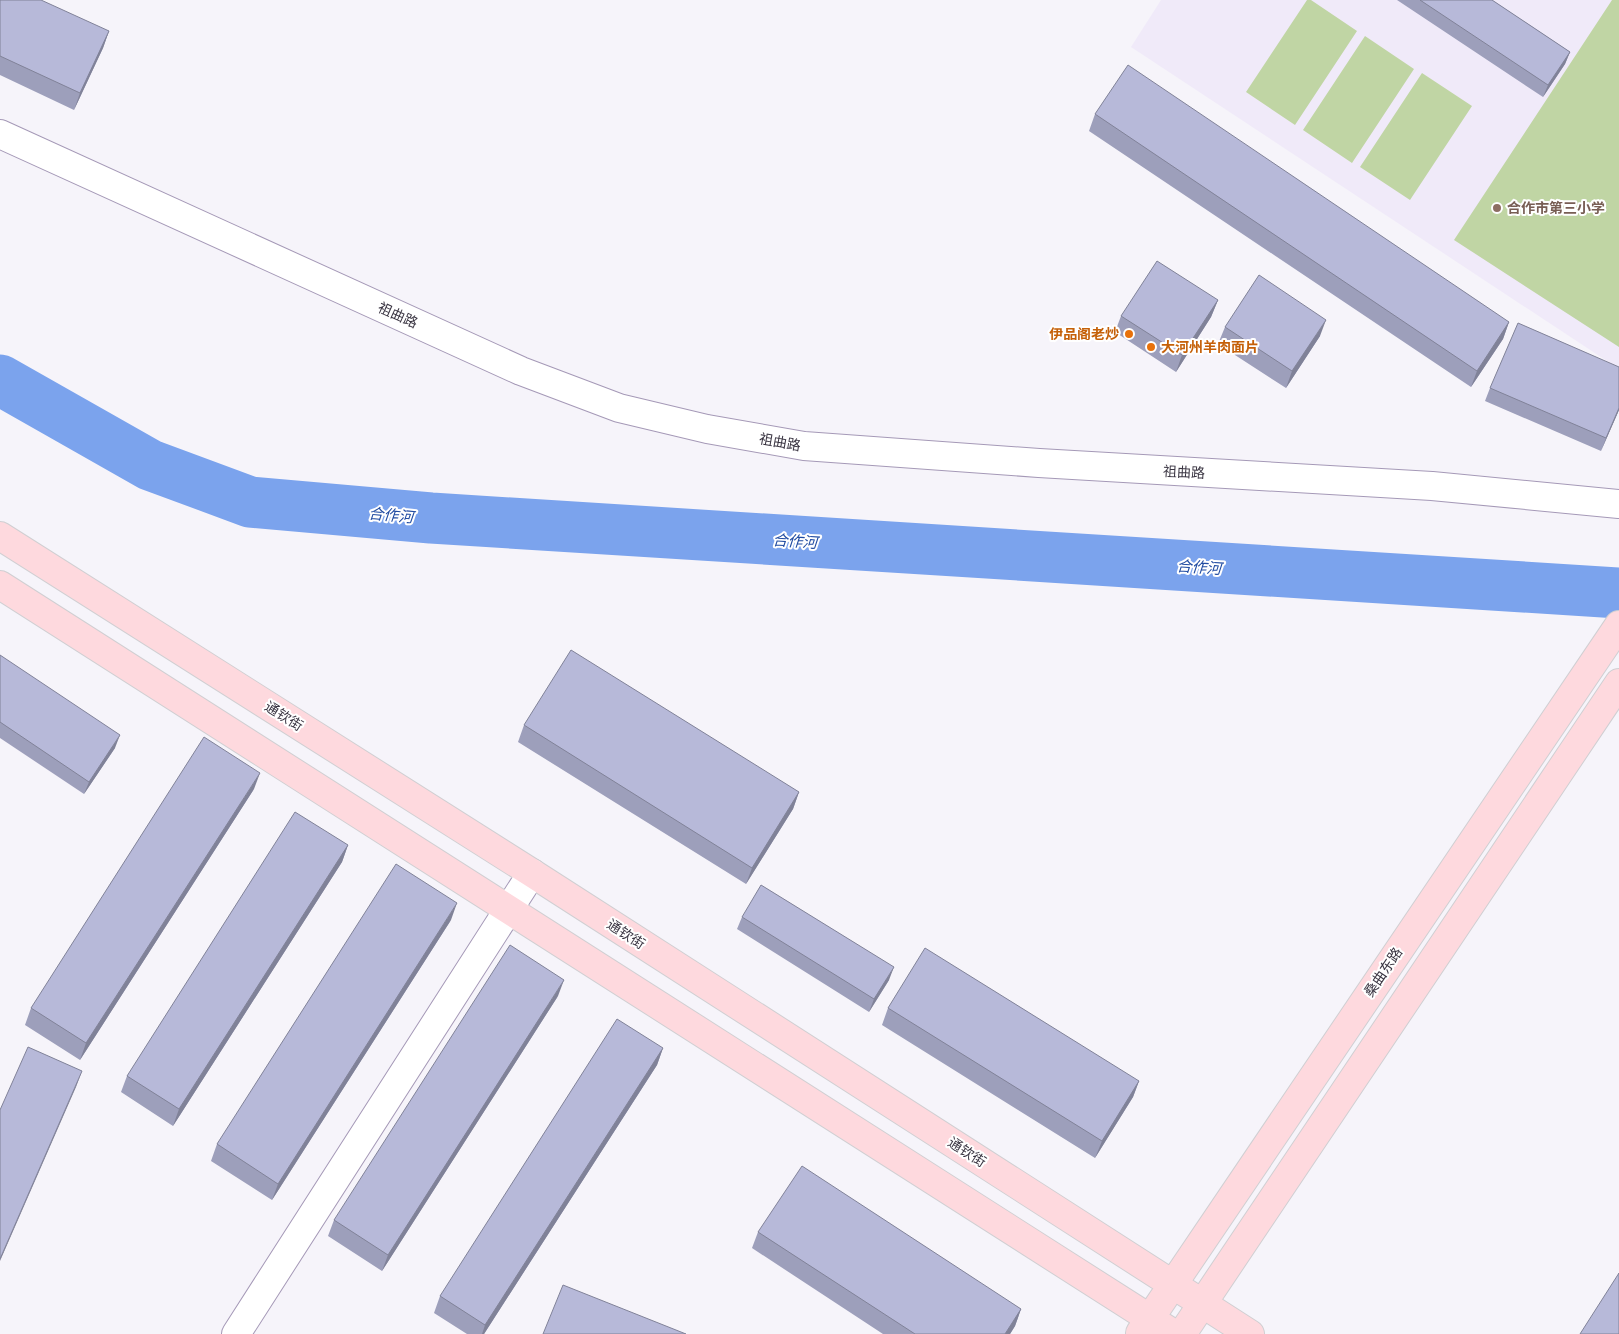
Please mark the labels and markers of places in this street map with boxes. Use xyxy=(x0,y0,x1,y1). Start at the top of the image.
place label: 合作市第三小学 xyxy=(1507,199,1605,217)
marker: 合作市第三小学 xyxy=(1491,202,1503,214)
place label: 伊品阁老炒 xyxy=(1049,325,1119,343)
marker: 伊品阁老炒 xyxy=(1123,328,1135,340)
place label: 大河州羊肉面片 xyxy=(1161,338,1259,356)
marker: 大河州羊肉面片 xyxy=(1145,341,1157,353)

